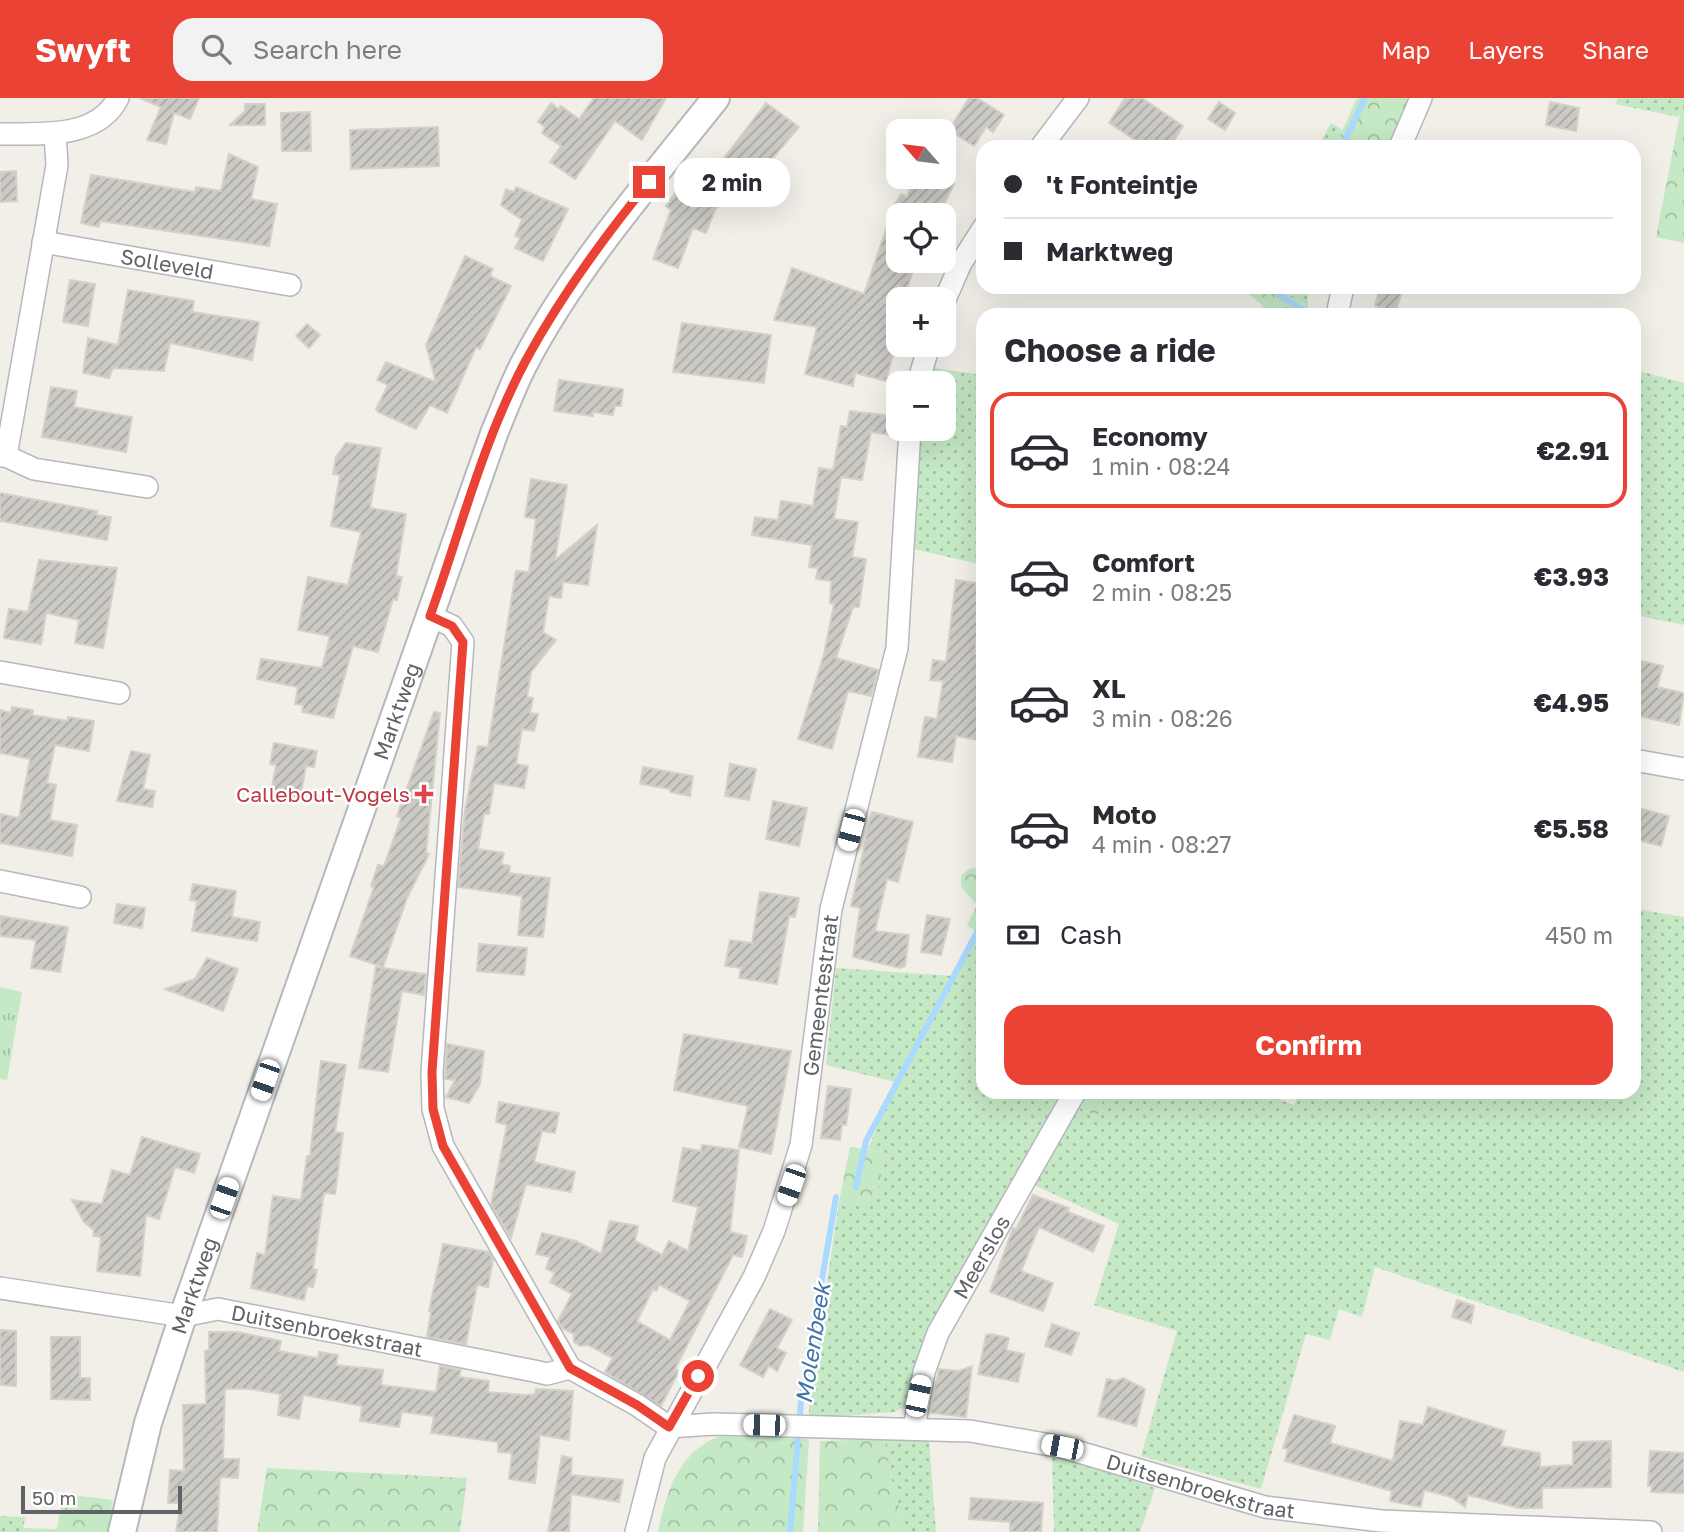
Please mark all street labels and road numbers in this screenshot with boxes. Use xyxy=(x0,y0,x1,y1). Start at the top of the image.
street label: Solleveld xyxy=(119,243,216,284)
street label: Marktweg xyxy=(367,659,425,763)
street label: Gemeentestraat xyxy=(797,913,843,1078)
street label: Meerslos xyxy=(947,1210,1015,1303)
street label: Marktweg xyxy=(165,1234,223,1337)
street label: Duitsenbroekstraat xyxy=(229,1299,425,1362)
street label: Duitsenbroekstraat xyxy=(1103,1448,1296,1524)

